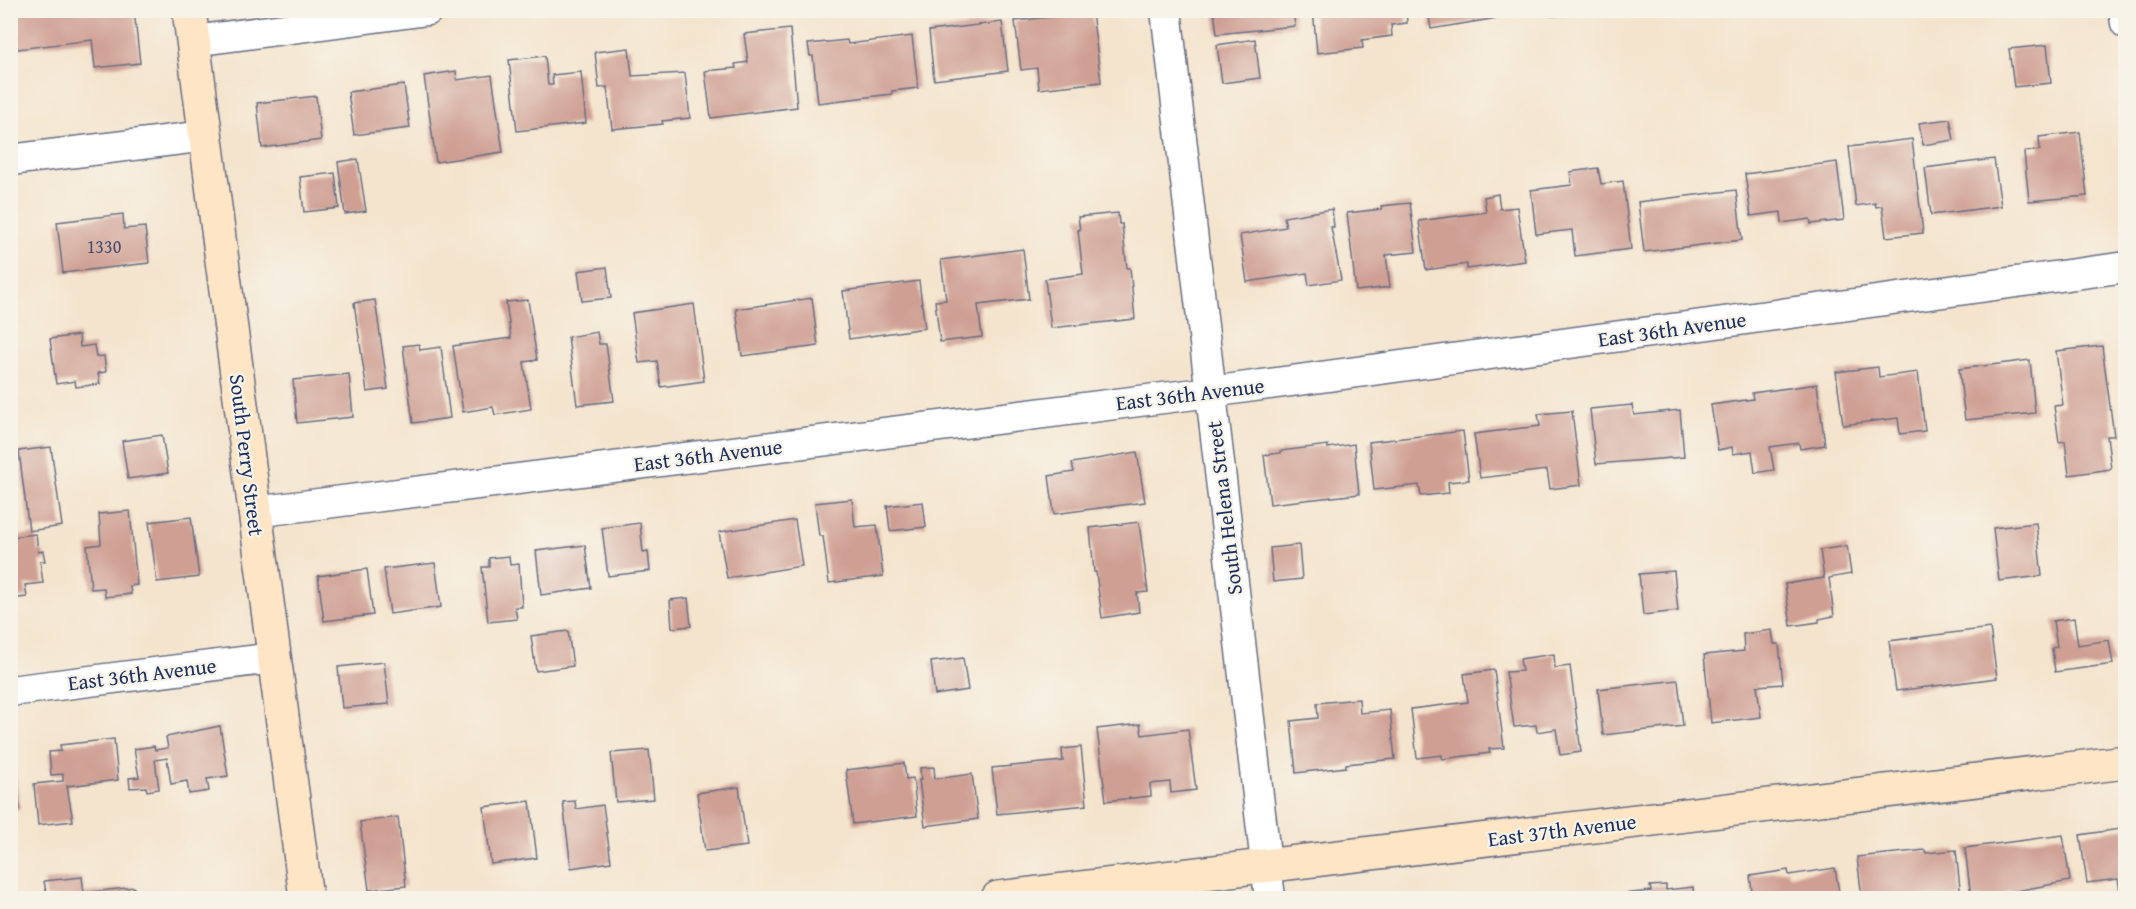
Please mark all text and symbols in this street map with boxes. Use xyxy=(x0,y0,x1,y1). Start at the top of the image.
house number: 1330 xyxy=(87,233,122,260)
street label: East 36th Avenue xyxy=(1596,303,1748,355)
street label: East 36th Avenue xyxy=(1114,369,1266,418)
street label: South Perry Street xyxy=(222,372,272,538)
street label: South Helena Street xyxy=(1198,419,1250,597)
street label: East 36th Avenue xyxy=(632,430,784,479)
street label: East 36th Avenue xyxy=(66,649,218,698)
street label: East 37th Avenue xyxy=(1486,805,1638,854)

